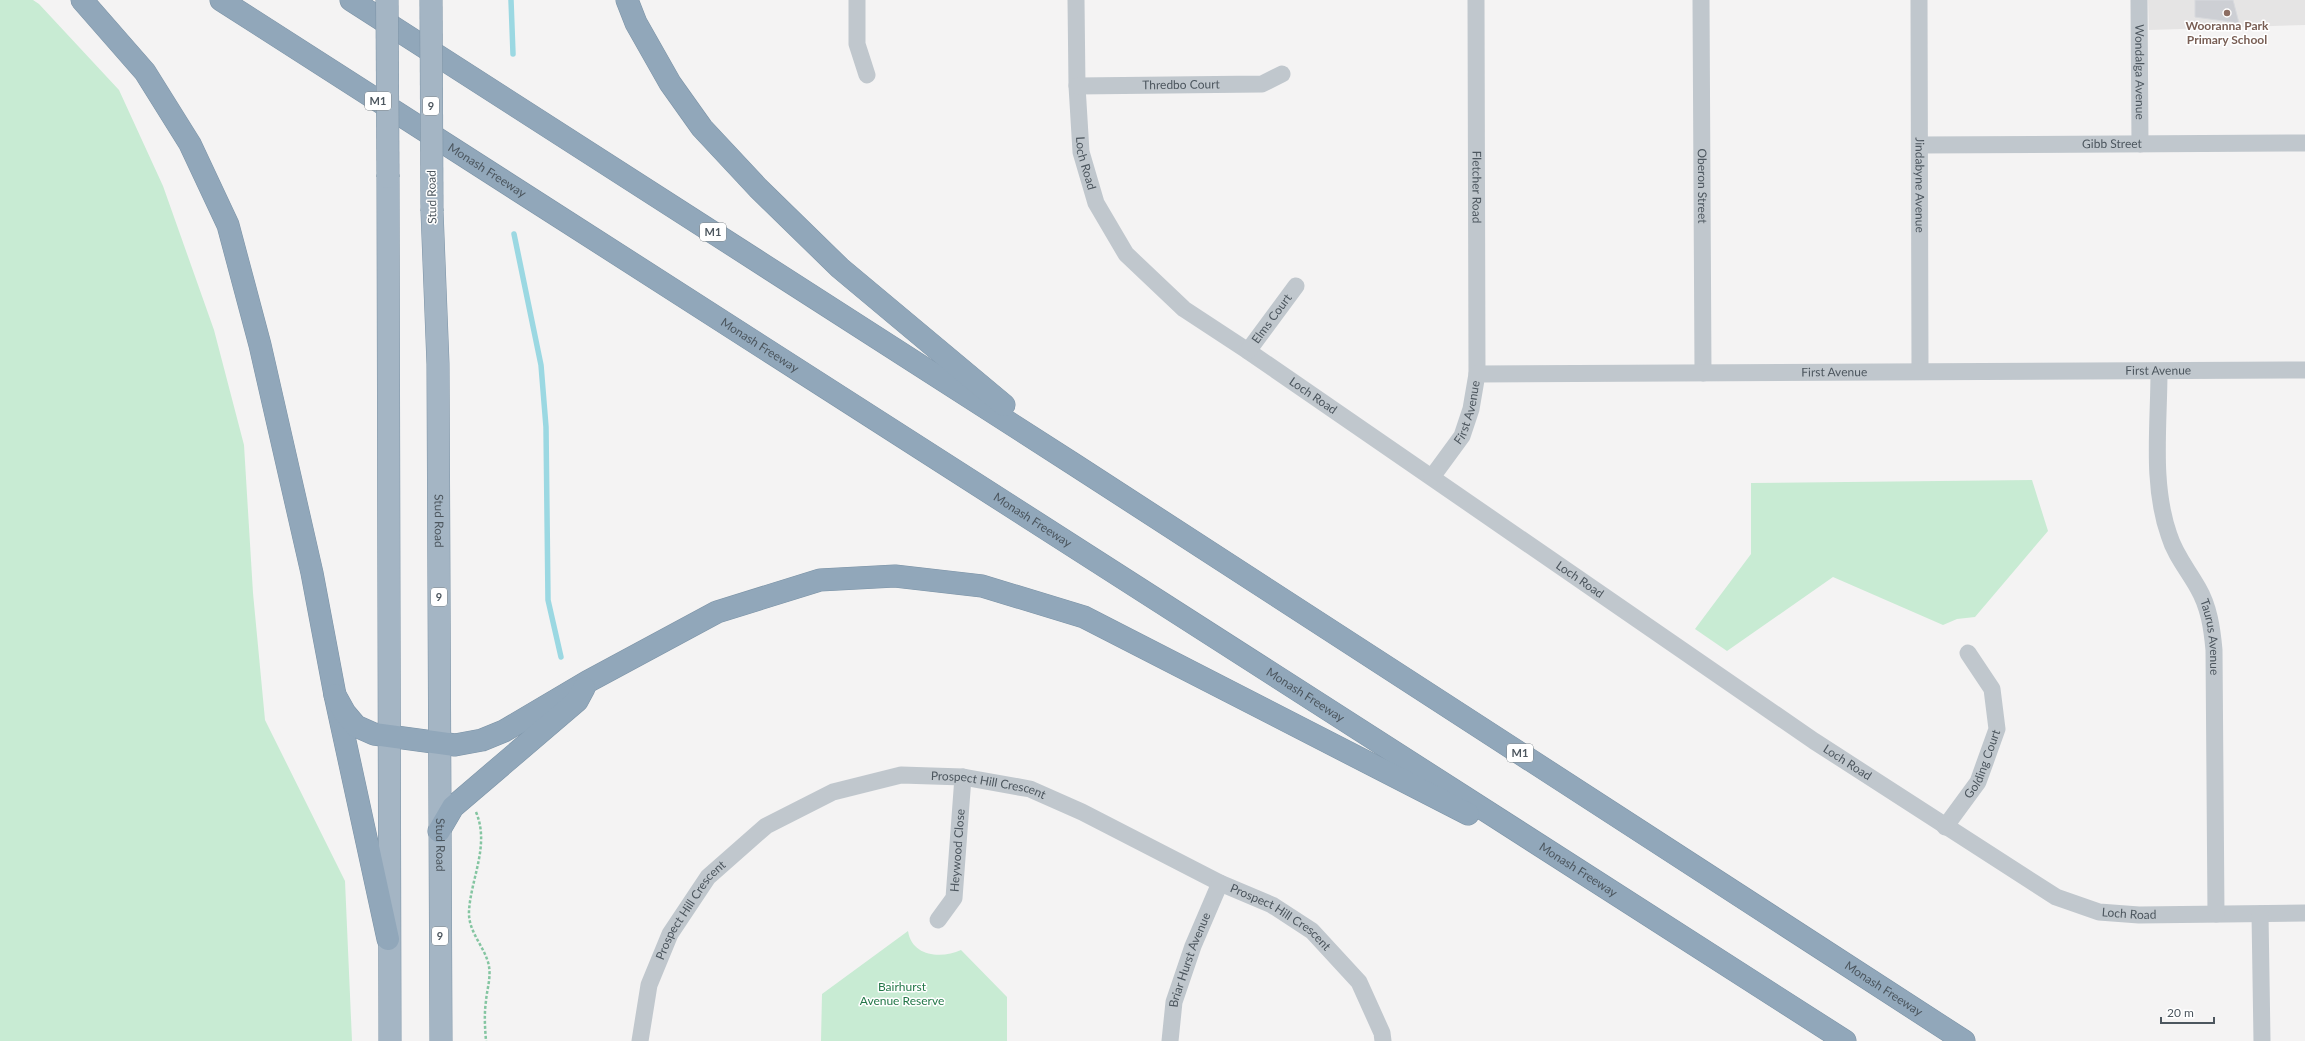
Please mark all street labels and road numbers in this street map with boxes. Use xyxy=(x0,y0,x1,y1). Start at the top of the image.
street label: Wondalga Avenue xyxy=(2132,24,2148,120)
street label: Thredbo Court xyxy=(1142,76,1221,92)
road number: M1 xyxy=(365,92,391,110)
road number: 9 xyxy=(423,97,439,115)
street label: Loch Road xyxy=(1073,136,1100,192)
street label: Gibb Street xyxy=(2082,136,2143,151)
street label: Jindabyne Avenue xyxy=(1912,137,1928,233)
street label: Monash Freeway xyxy=(445,140,530,201)
street label: Oberon Street xyxy=(1695,148,1710,224)
street label: Fletcher Road xyxy=(1469,151,1485,223)
street label: Stud Road xyxy=(424,170,439,224)
road number: M1 xyxy=(700,223,726,241)
street label: Elms Court xyxy=(1248,290,1295,346)
street label: Monash Freeway xyxy=(718,314,803,376)
street label: First Avenue xyxy=(2125,363,2191,378)
street label: First Avenue xyxy=(1801,364,1867,379)
street label: Loch Road xyxy=(1287,374,1340,417)
street label: First Avenue xyxy=(1450,379,1483,447)
street label: Monash Freeway xyxy=(991,489,1075,551)
street label: Stud Road xyxy=(432,494,447,548)
street label: Loch Road xyxy=(1553,558,1607,601)
road number: 9 xyxy=(431,588,447,606)
street label: Taurus Avenue xyxy=(2197,597,2222,675)
street label: Monash Freeway xyxy=(1264,664,1348,726)
street label: Golding Court xyxy=(1960,727,2003,801)
street label: Loch Road xyxy=(1821,741,1875,783)
road number: M1 xyxy=(1507,744,1533,762)
street label: Prospect Hill Crescent xyxy=(931,768,1049,802)
street label: Heywood Close xyxy=(946,808,968,892)
street label: Stud Road xyxy=(433,818,448,872)
street label: Monash Freeway xyxy=(1537,839,1621,901)
street label: Prospect Hill Crescent xyxy=(652,857,729,962)
street label: Prospect Hill Crescent xyxy=(1228,880,1335,954)
street label: Loch Road xyxy=(2101,904,2157,922)
street label: Briar Hurst Avenue xyxy=(1166,910,1214,1008)
road number: 9 xyxy=(432,927,448,945)
street label: Monash Freeway xyxy=(1842,958,1926,1020)

